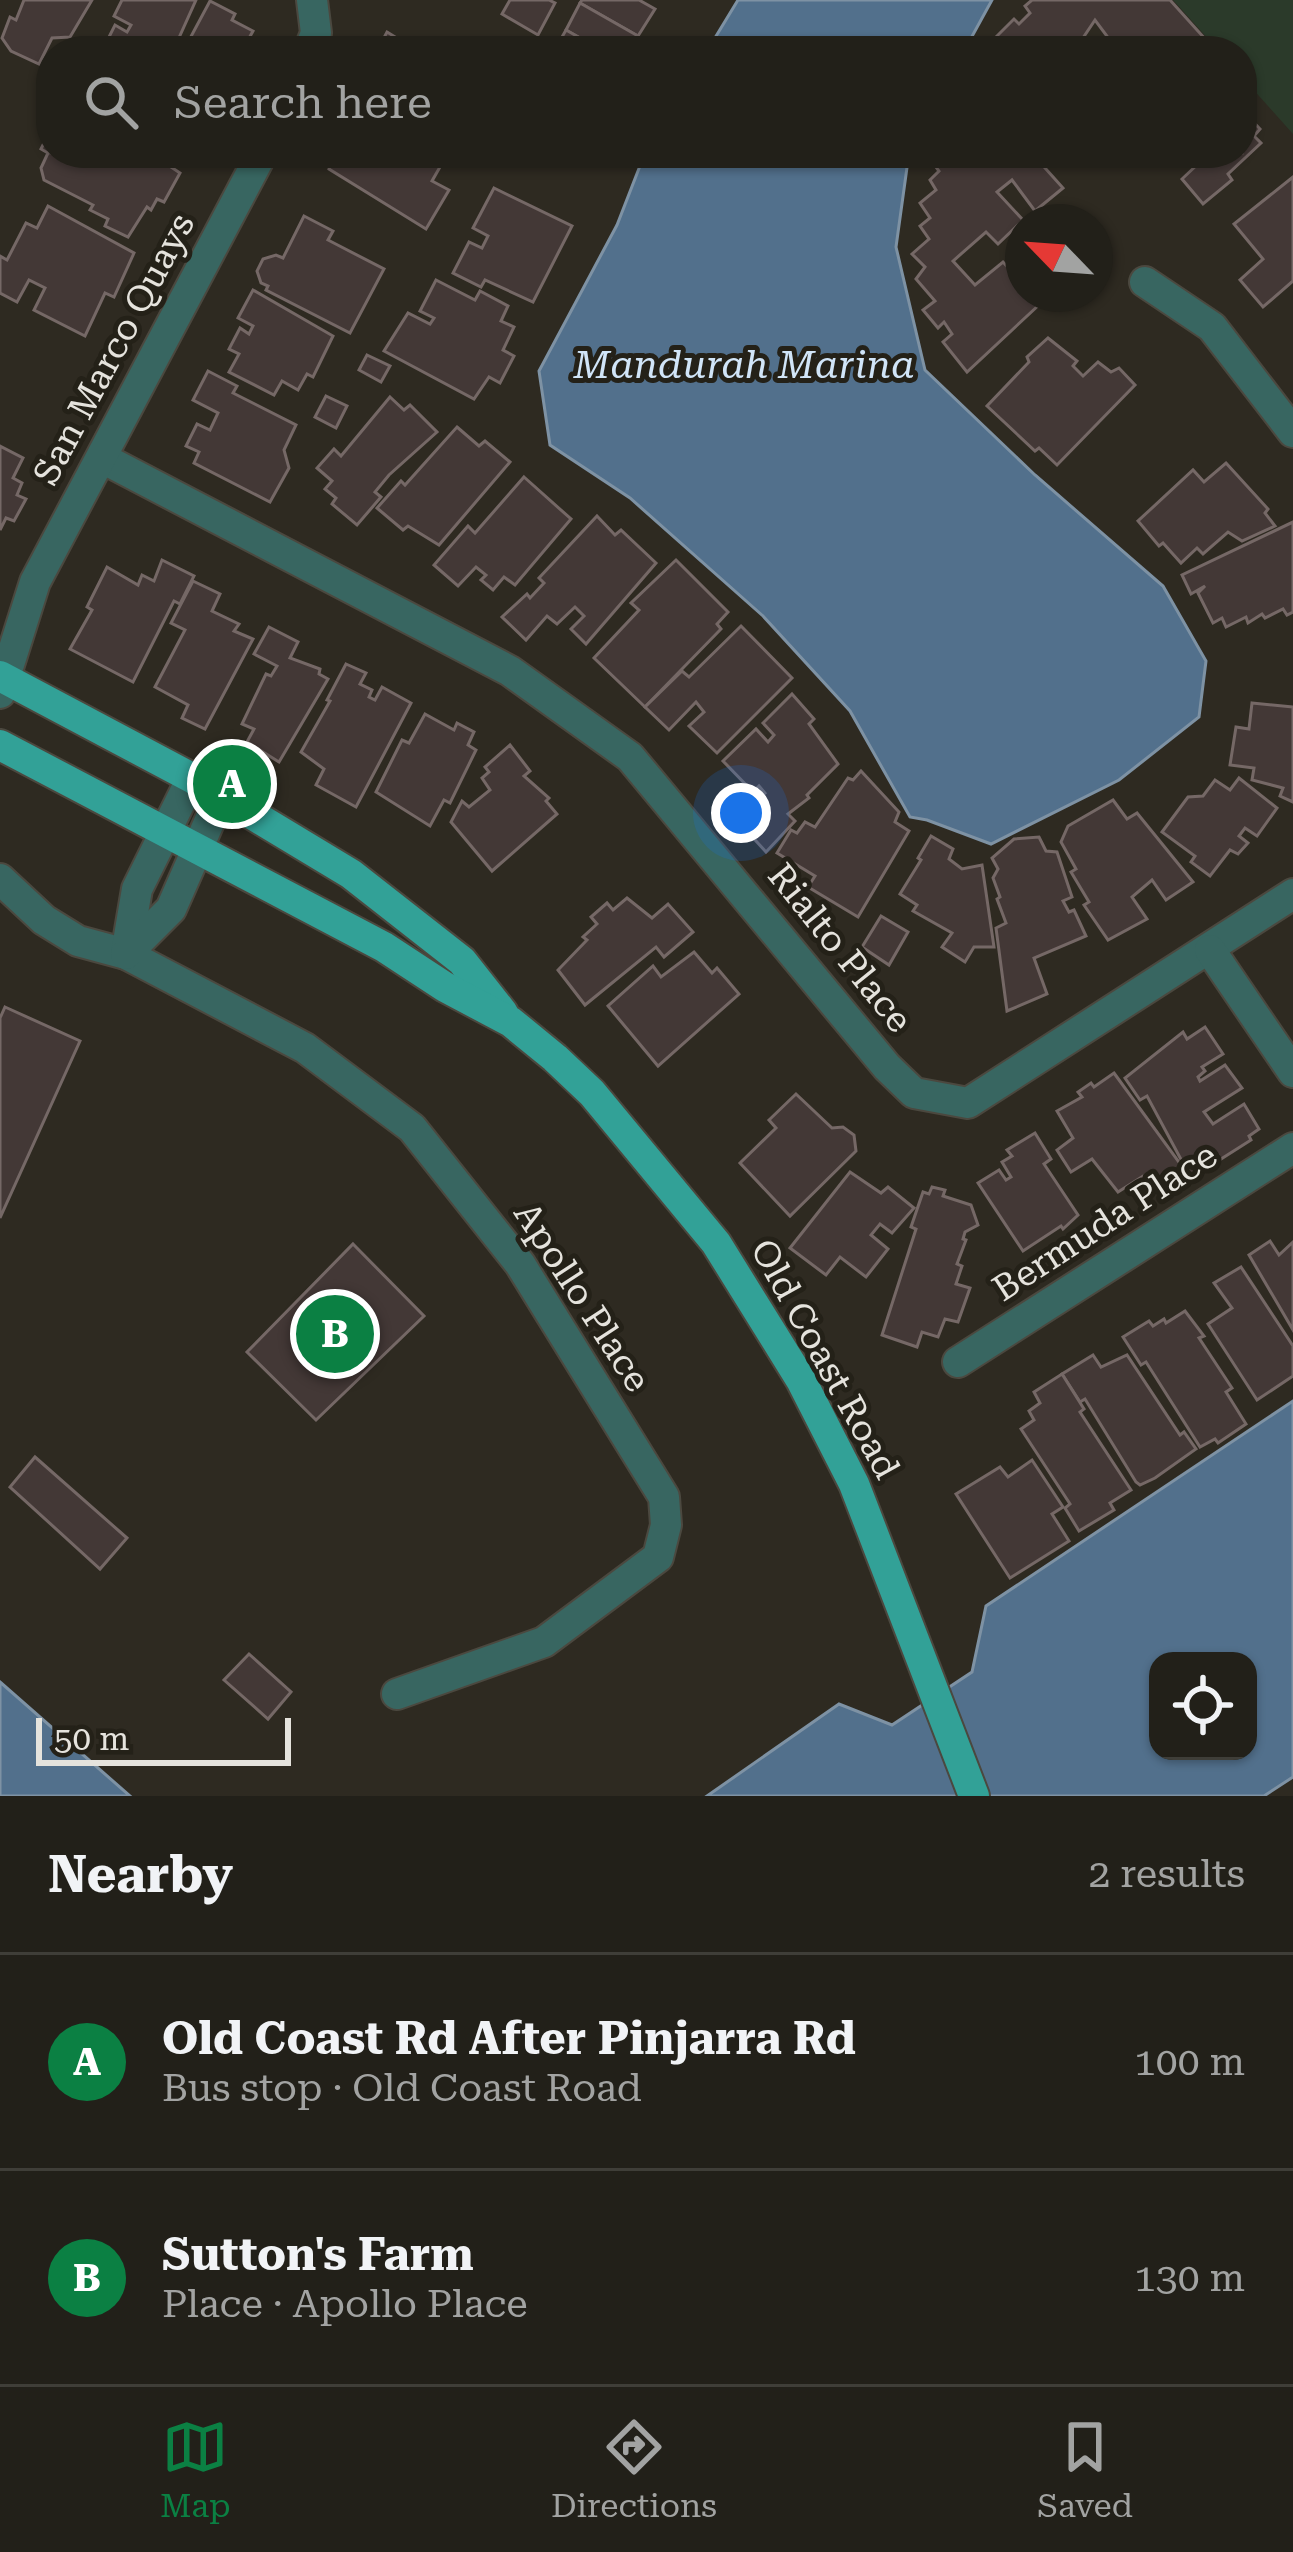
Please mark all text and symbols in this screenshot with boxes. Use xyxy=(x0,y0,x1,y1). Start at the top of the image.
search box xyxy=(36,36,1257,168)
icon: search xyxy=(78,69,144,135)
text: Search here xyxy=(174,76,432,129)
north arrow xyxy=(1005,204,1113,312)
street label: San Marco Quays xyxy=(25,206,203,492)
water label: Mandurah Marina xyxy=(573,342,914,388)
pin: A xyxy=(193,739,271,829)
your location xyxy=(711,783,771,843)
street label: Rialto Place xyxy=(759,855,921,1041)
street label: Bermuda Place xyxy=(985,1134,1225,1310)
street label: Apollo Place xyxy=(505,1195,659,1399)
street label: Old Coast Road xyxy=(742,1232,908,1486)
pin: B xyxy=(296,1289,374,1379)
map controls xyxy=(1149,1652,1257,1760)
button: locate xyxy=(1149,1652,1257,1760)
scale bar xyxy=(36,1712,291,1765)
text: 50 m xyxy=(54,1719,129,1758)
text: Nearby xyxy=(48,1845,233,1904)
text: 2 results xyxy=(1088,1851,1245,1897)
text: Old Coast Rd After Pinjarra Rd xyxy=(162,2012,856,2065)
text: A xyxy=(73,2039,101,2085)
text: 100 m xyxy=(1134,2039,1245,2085)
text: Bus stop · Old Coast Road xyxy=(162,2065,642,2111)
text: Sutton's Farm xyxy=(162,2228,474,2281)
text: B xyxy=(73,2255,101,2301)
text: 130 m xyxy=(1134,2255,1245,2301)
text: Place · Apollo Place xyxy=(162,2281,528,2327)
tab: Map xyxy=(160,2414,231,2525)
tab: Directions xyxy=(551,2414,717,2525)
tab: Saved xyxy=(1037,2414,1133,2525)

